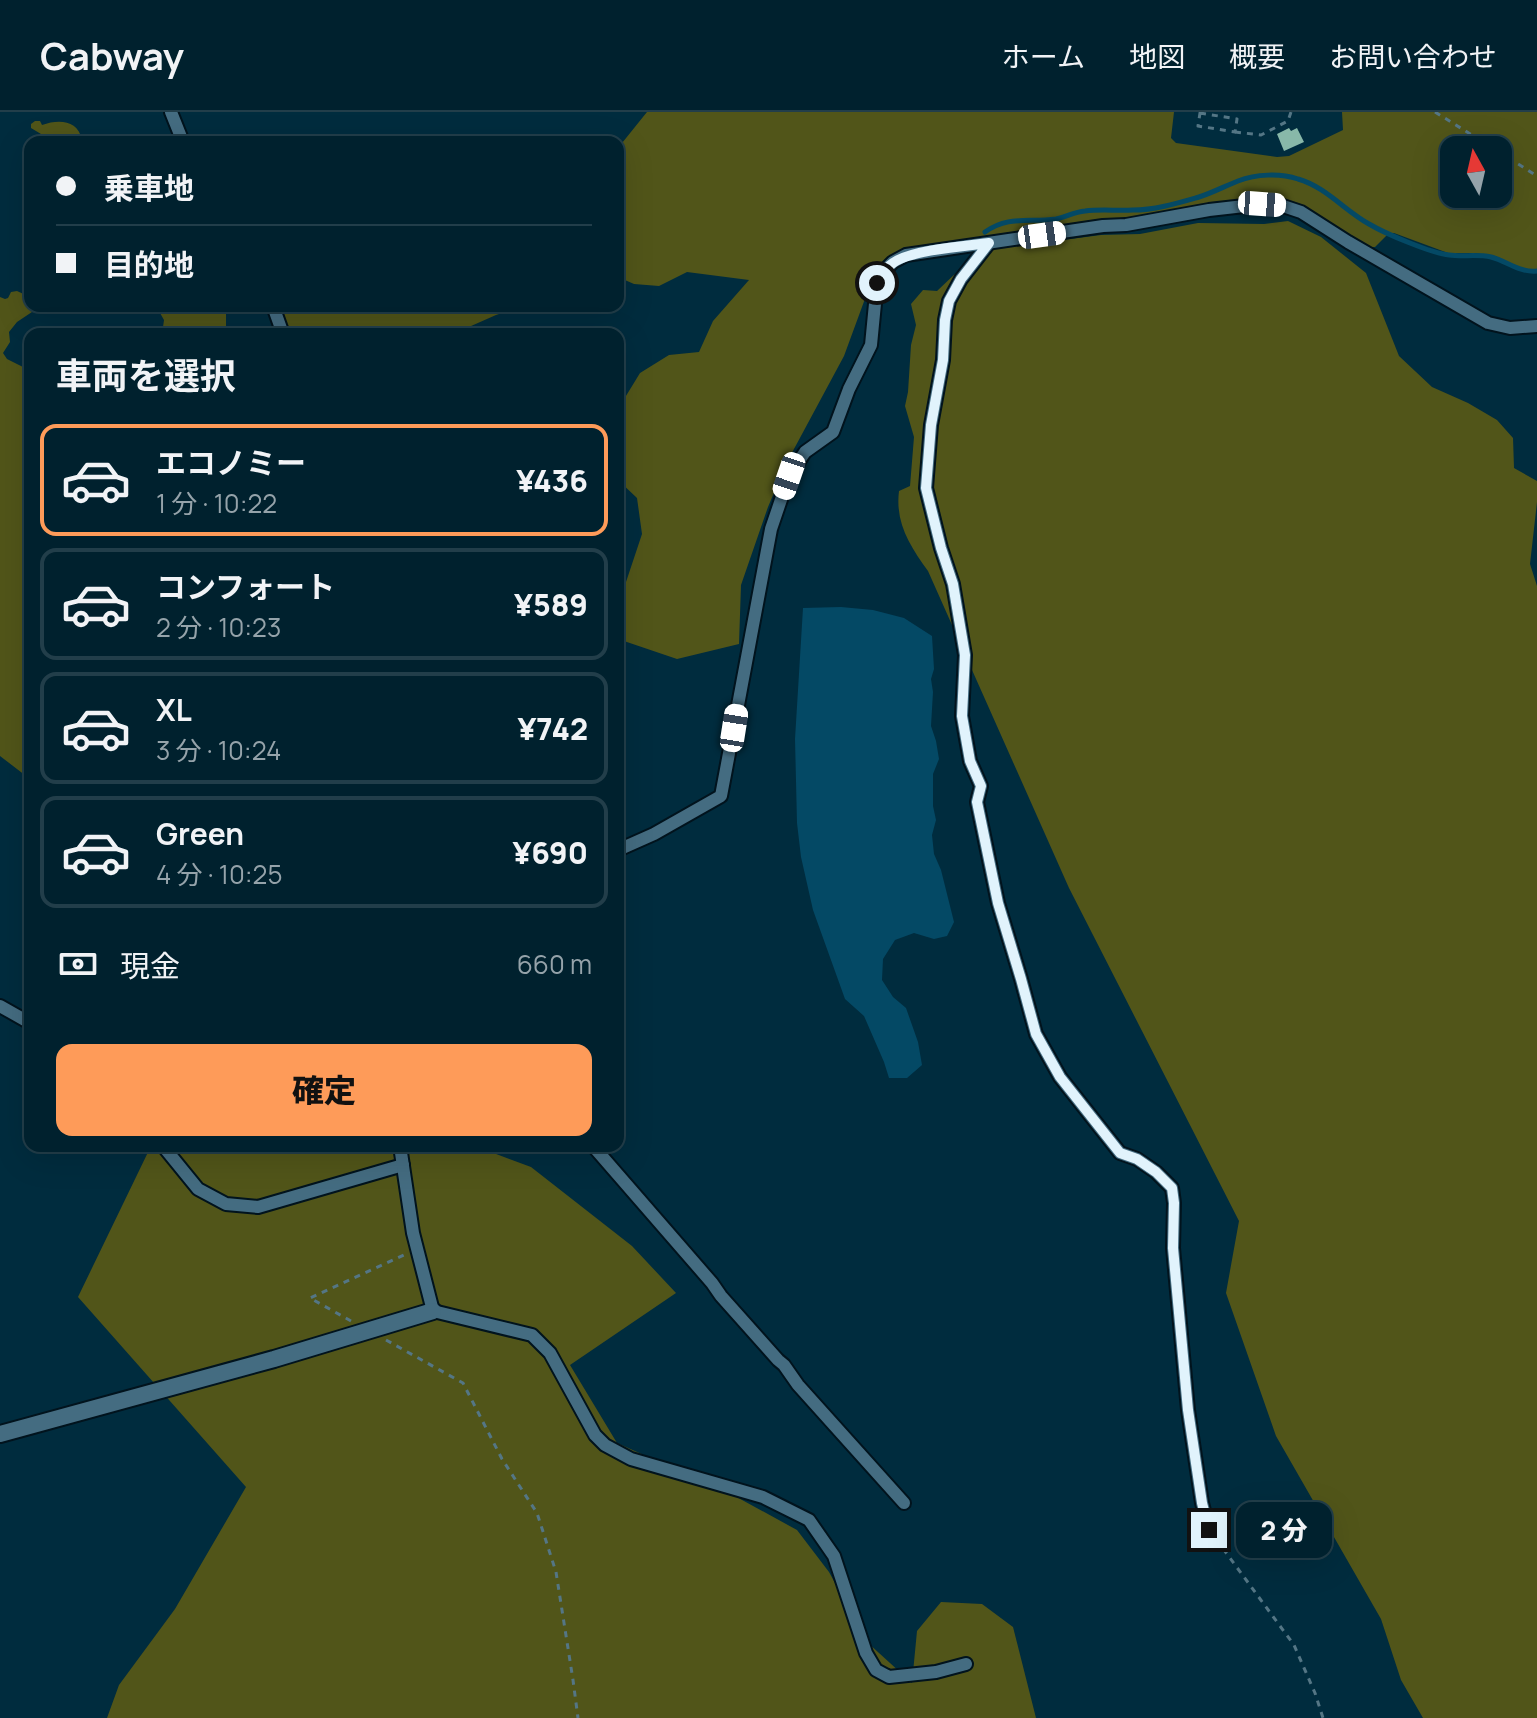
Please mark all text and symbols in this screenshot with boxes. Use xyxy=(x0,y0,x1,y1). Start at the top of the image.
text: Cabway xyxy=(40,29,184,81)
text: ホーム xyxy=(1002,37,1085,75)
text: 地図 xyxy=(1129,37,1185,75)
text: 概要 xyxy=(1229,37,1285,75)
text: お問い合わせ xyxy=(1329,37,1497,75)
north arrow xyxy=(1440,136,1512,208)
map controls xyxy=(1440,136,1512,208)
text: 乗車地 xyxy=(104,167,194,208)
car xyxy=(1237,190,1287,218)
car xyxy=(1017,220,1067,250)
text: 目的地 xyxy=(104,244,194,285)
route start xyxy=(859,265,895,301)
text: 車両を選択 xyxy=(56,351,236,400)
text: エコノミー xyxy=(156,442,306,483)
icon: car xyxy=(60,444,132,516)
car xyxy=(770,449,808,503)
text: ¥436 xyxy=(516,460,588,501)
text: 1 分 · 10:22 xyxy=(156,485,277,521)
text: コンフォート xyxy=(156,566,335,607)
icon: car xyxy=(60,568,132,640)
text: ¥589 xyxy=(514,584,588,625)
text: 2 分 · 10:23 xyxy=(156,609,281,645)
text: XL xyxy=(156,689,192,730)
icon: car xyxy=(60,692,132,764)
car xyxy=(718,702,750,754)
text: ¥742 xyxy=(517,708,588,749)
text: 3 分 · 10:24 xyxy=(156,732,281,768)
text: Green xyxy=(156,813,244,854)
icon: car xyxy=(60,816,132,888)
text: ¥690 xyxy=(512,832,588,873)
text: 4 分 · 10:25 xyxy=(156,856,282,892)
icon: cash xyxy=(56,942,100,986)
text: 現金 xyxy=(120,945,180,986)
text: 660 m xyxy=(517,946,592,982)
button: 確定 xyxy=(56,1044,592,1136)
callout: 2 分 xyxy=(1237,1502,1333,1558)
route end xyxy=(1191,1512,1227,1548)
text: 2 分 xyxy=(1261,1512,1307,1548)

